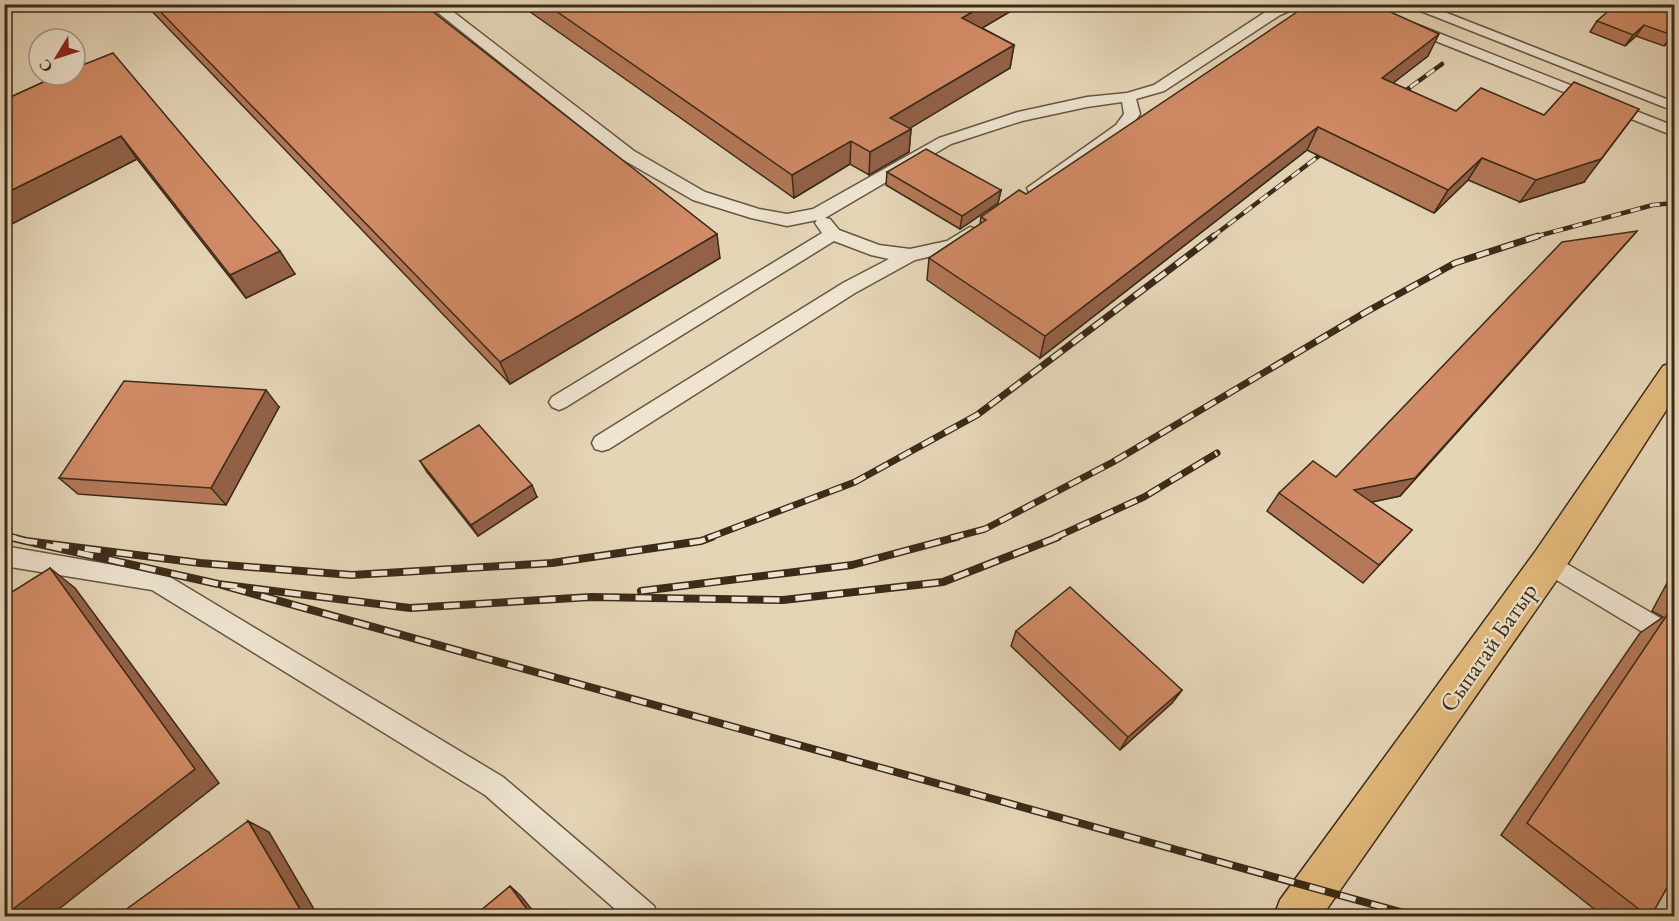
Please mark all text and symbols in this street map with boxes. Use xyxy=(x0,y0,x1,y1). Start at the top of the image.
north arrow xyxy=(27,27,87,87)
text: С xyxy=(34,55,57,77)
street label: Сыпатай Батыр xyxy=(1432,576,1544,718)

